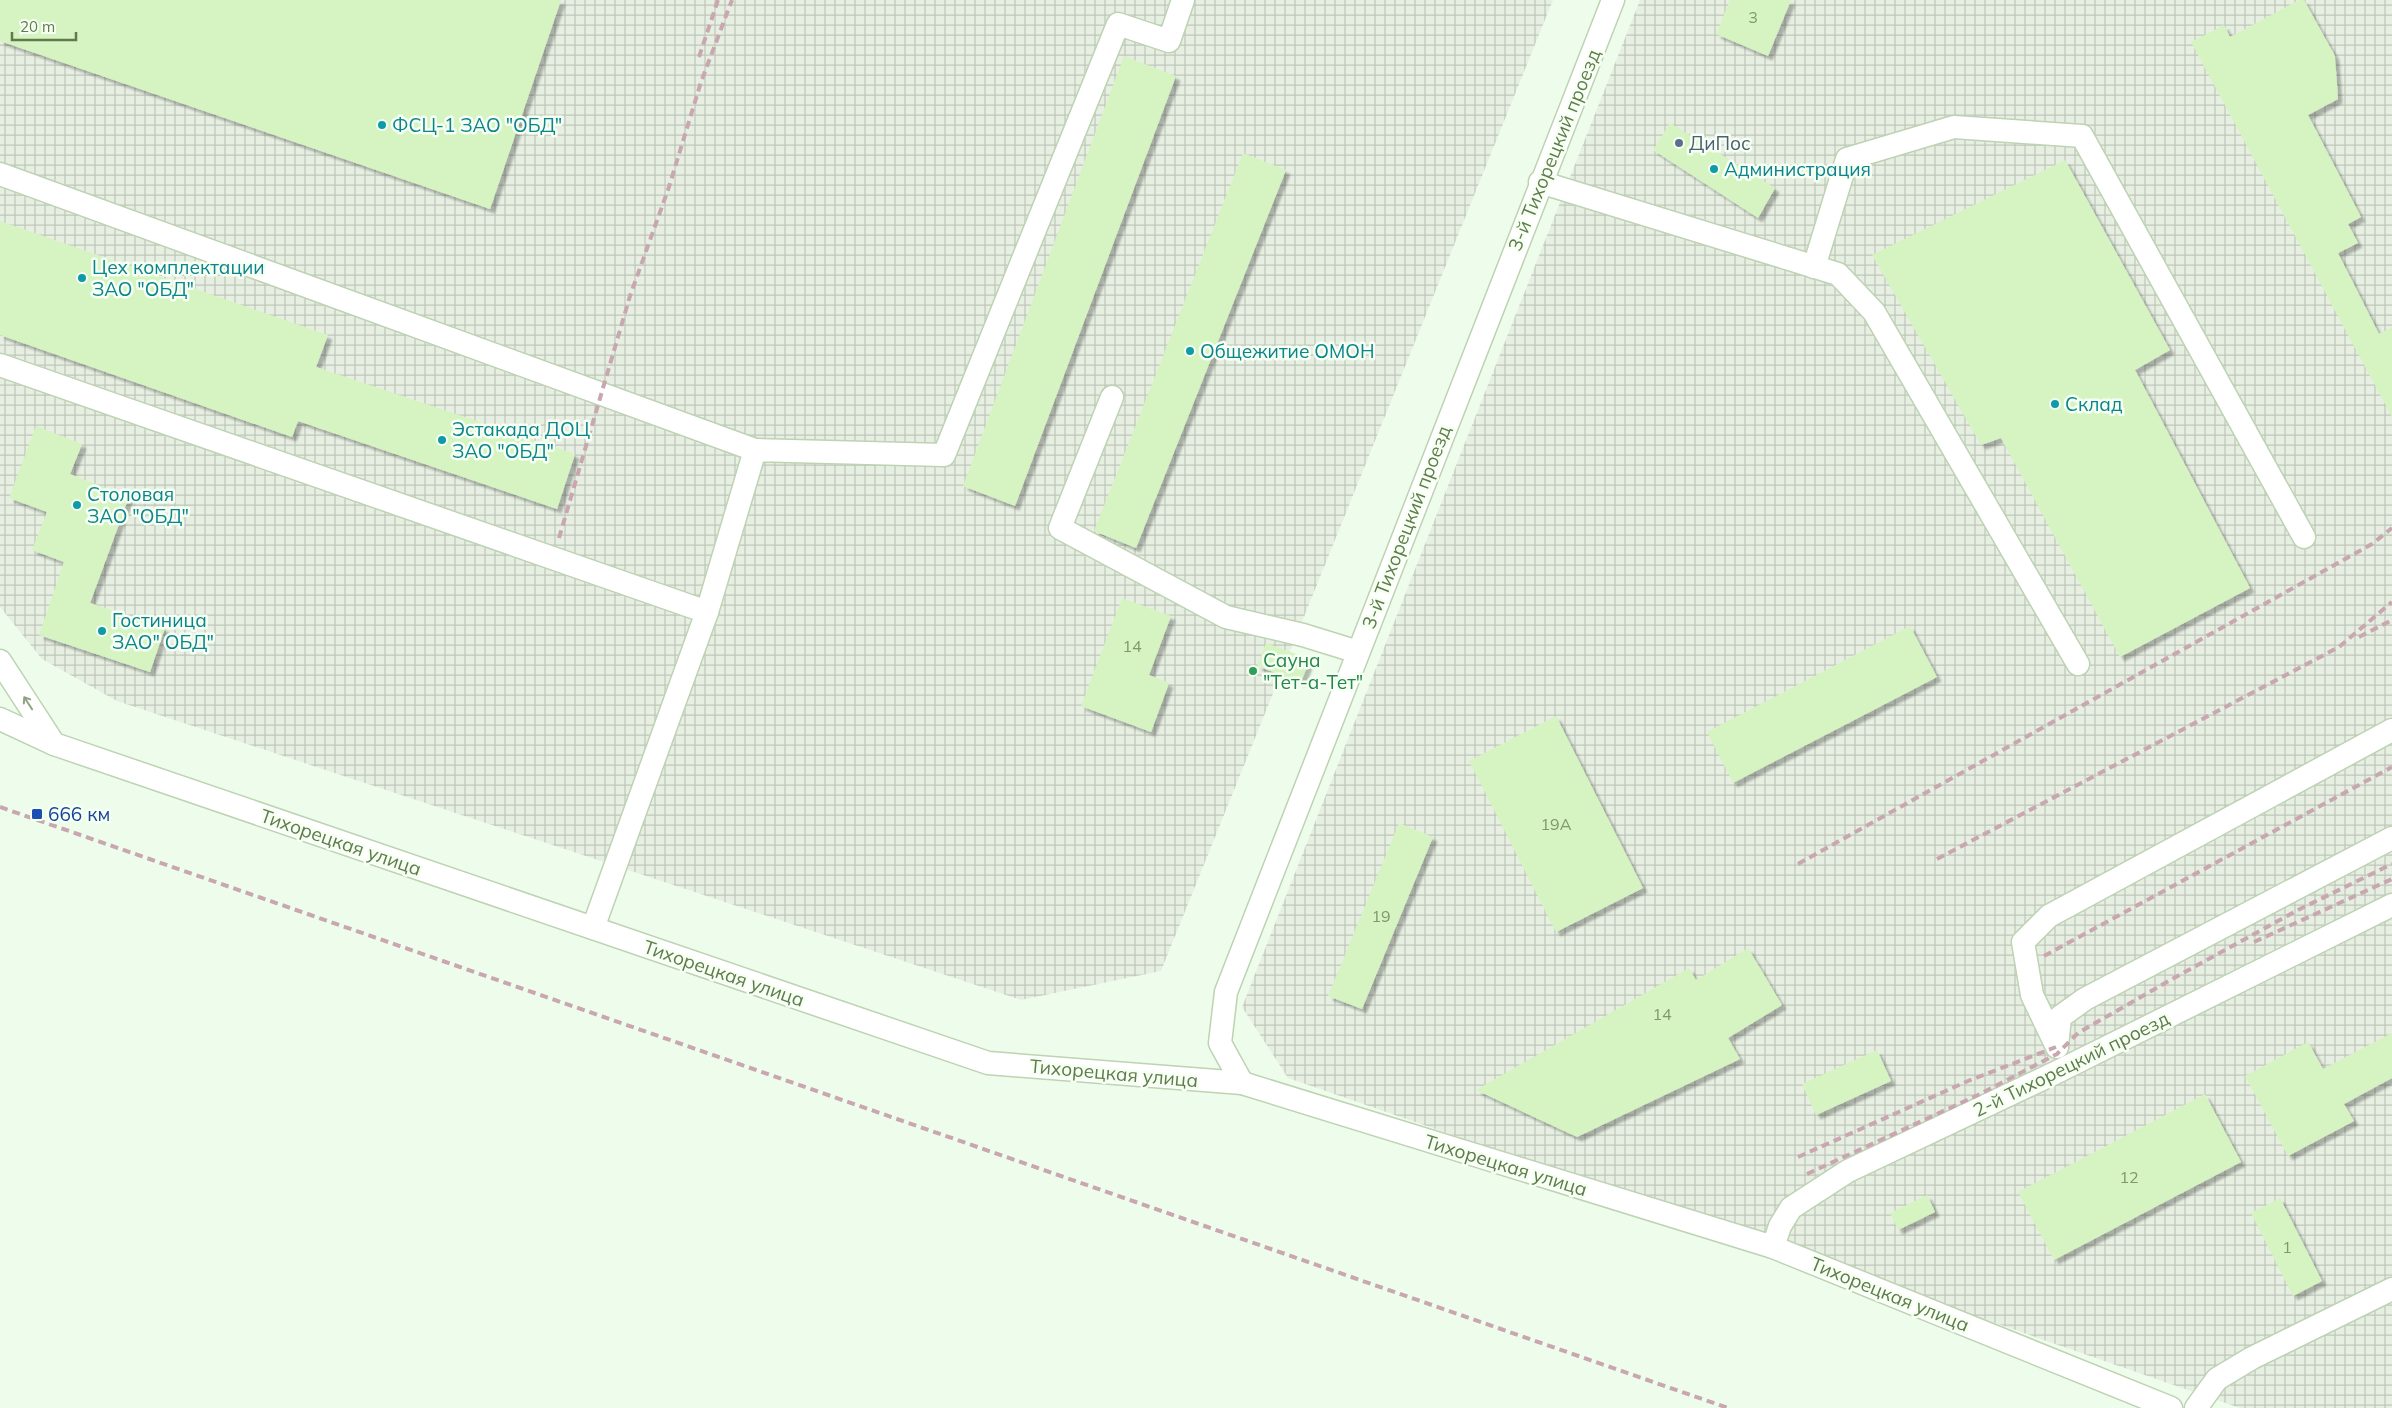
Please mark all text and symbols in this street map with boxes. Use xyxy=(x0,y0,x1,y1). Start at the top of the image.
house number: 3 xyxy=(1748,7,1758,27)
scale bar xyxy=(12,10,76,42)
text: 20 m xyxy=(20,17,55,36)
street label: 3-й Тихорецкий проезд xyxy=(1502,45,1606,254)
place label: ФСЦ-1 ЗАО "ОБД" xyxy=(392,113,562,137)
marker: ФСЦ-1 ЗАО "ОБД" xyxy=(376,119,388,131)
place label: ДиПос xyxy=(1689,131,1751,155)
marker: ДиПос xyxy=(1673,137,1685,149)
place label: Администрация xyxy=(1724,157,1871,181)
marker: Администрация xyxy=(1708,163,1720,175)
place label: Цех комплектации ЗАО "ОБД" xyxy=(92,255,265,301)
marker: Цех комплектации ЗАО "ОБД" xyxy=(76,272,88,284)
place label: Общежитие ОМОН xyxy=(1200,339,1375,363)
marker: Общежитие ОМОН xyxy=(1184,345,1196,357)
place label: Склад xyxy=(2065,392,2123,416)
marker: Склад xyxy=(2049,398,2061,410)
place label: Эстакада ДОЦ ЗАО "ОБД" xyxy=(452,417,590,463)
street label: 3-й Тихорецкий проезд xyxy=(1356,422,1456,632)
marker: Эстакада ДОЦ ЗАО "ОБД" xyxy=(436,434,448,446)
place label: Столовая ЗАО "ОБД" xyxy=(87,482,189,528)
marker: Столовая ЗАО "ОБД" xyxy=(71,499,83,511)
place label: Гостиница ЗАО" ОБД" xyxy=(112,608,214,654)
marker: Гостиница ЗАО" ОБД" xyxy=(96,625,108,637)
house number: 14 xyxy=(1122,636,1142,656)
place label: Сауна "Тет-а-Тет" xyxy=(1263,648,1363,694)
marker: Сауна "Тет-а-Тет" xyxy=(1247,665,1259,677)
one-way arrow xyxy=(22,696,33,710)
place label: 666 км xyxy=(48,802,110,826)
street label: Тихорецкая улица xyxy=(257,803,425,881)
marker: 666 км xyxy=(30,807,44,821)
house number: 19А xyxy=(1541,814,1572,834)
house number: 19 xyxy=(1371,906,1391,926)
street label: Тихорецкая улица xyxy=(640,934,808,1012)
house number: 14 xyxy=(1652,1004,1672,1024)
street label: 2-й Тихорецкий проезд xyxy=(1969,1006,2174,1122)
street label: Тихорецкая улица xyxy=(1029,1054,1199,1092)
street label: Тихорецкая улица xyxy=(1422,1129,1590,1201)
house number: 12 xyxy=(2119,1167,2139,1187)
house number: 1 xyxy=(2282,1237,2292,1257)
street label: Тихорецкая улица xyxy=(1807,1251,1973,1337)

